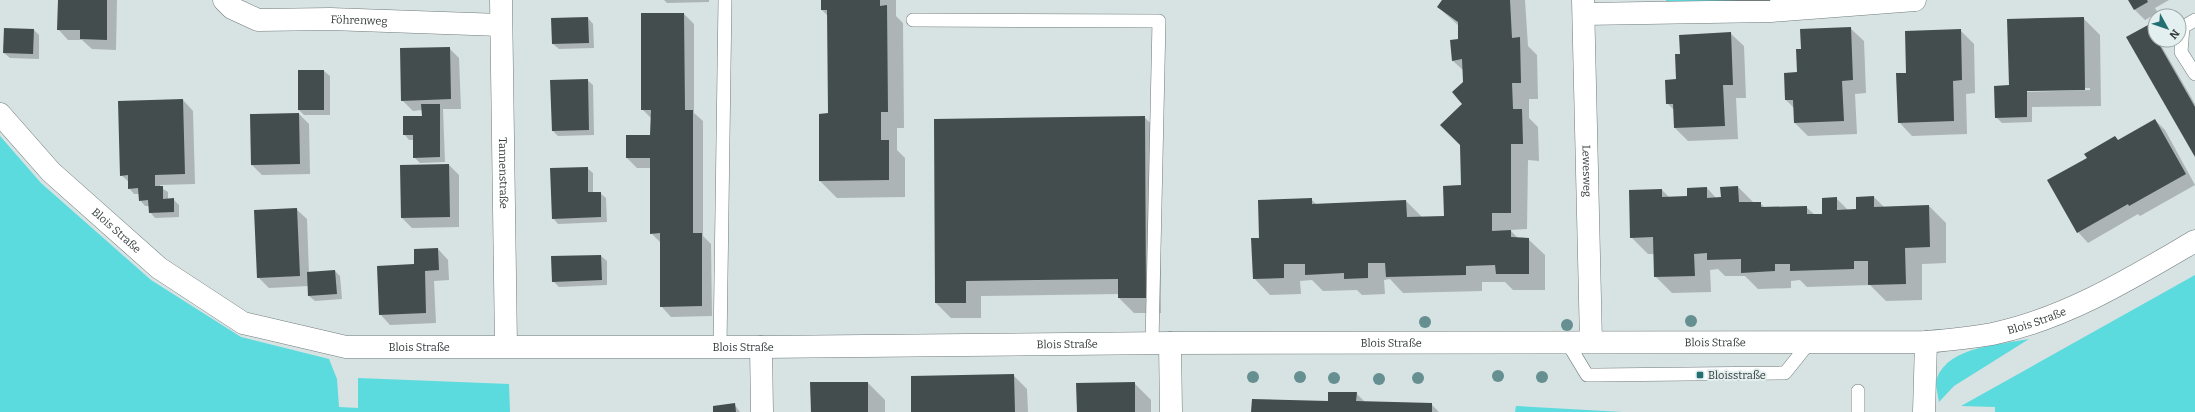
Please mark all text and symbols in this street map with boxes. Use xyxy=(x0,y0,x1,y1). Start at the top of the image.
north arrow xyxy=(2147,8,2187,48)
street label: Föhrenweg xyxy=(330,13,388,28)
text: N xyxy=(2166,27,2182,42)
street label: Tannenstraße xyxy=(496,137,510,209)
street label: Lewesweg xyxy=(1579,145,1594,197)
street label: Blois Straße xyxy=(89,205,143,256)
street label: Blois Straße xyxy=(2006,305,2068,337)
street label: Blois Straße xyxy=(1684,336,1746,349)
street label: Blois Straße xyxy=(1360,337,1422,350)
street label: Blois Straße xyxy=(1036,338,1098,351)
street label: Blois Straße xyxy=(388,341,450,354)
street label: Blois Straße xyxy=(712,341,774,354)
place label: Bloisstraße xyxy=(1708,369,1766,382)
marker: Bloisstraße xyxy=(1695,370,1705,380)

